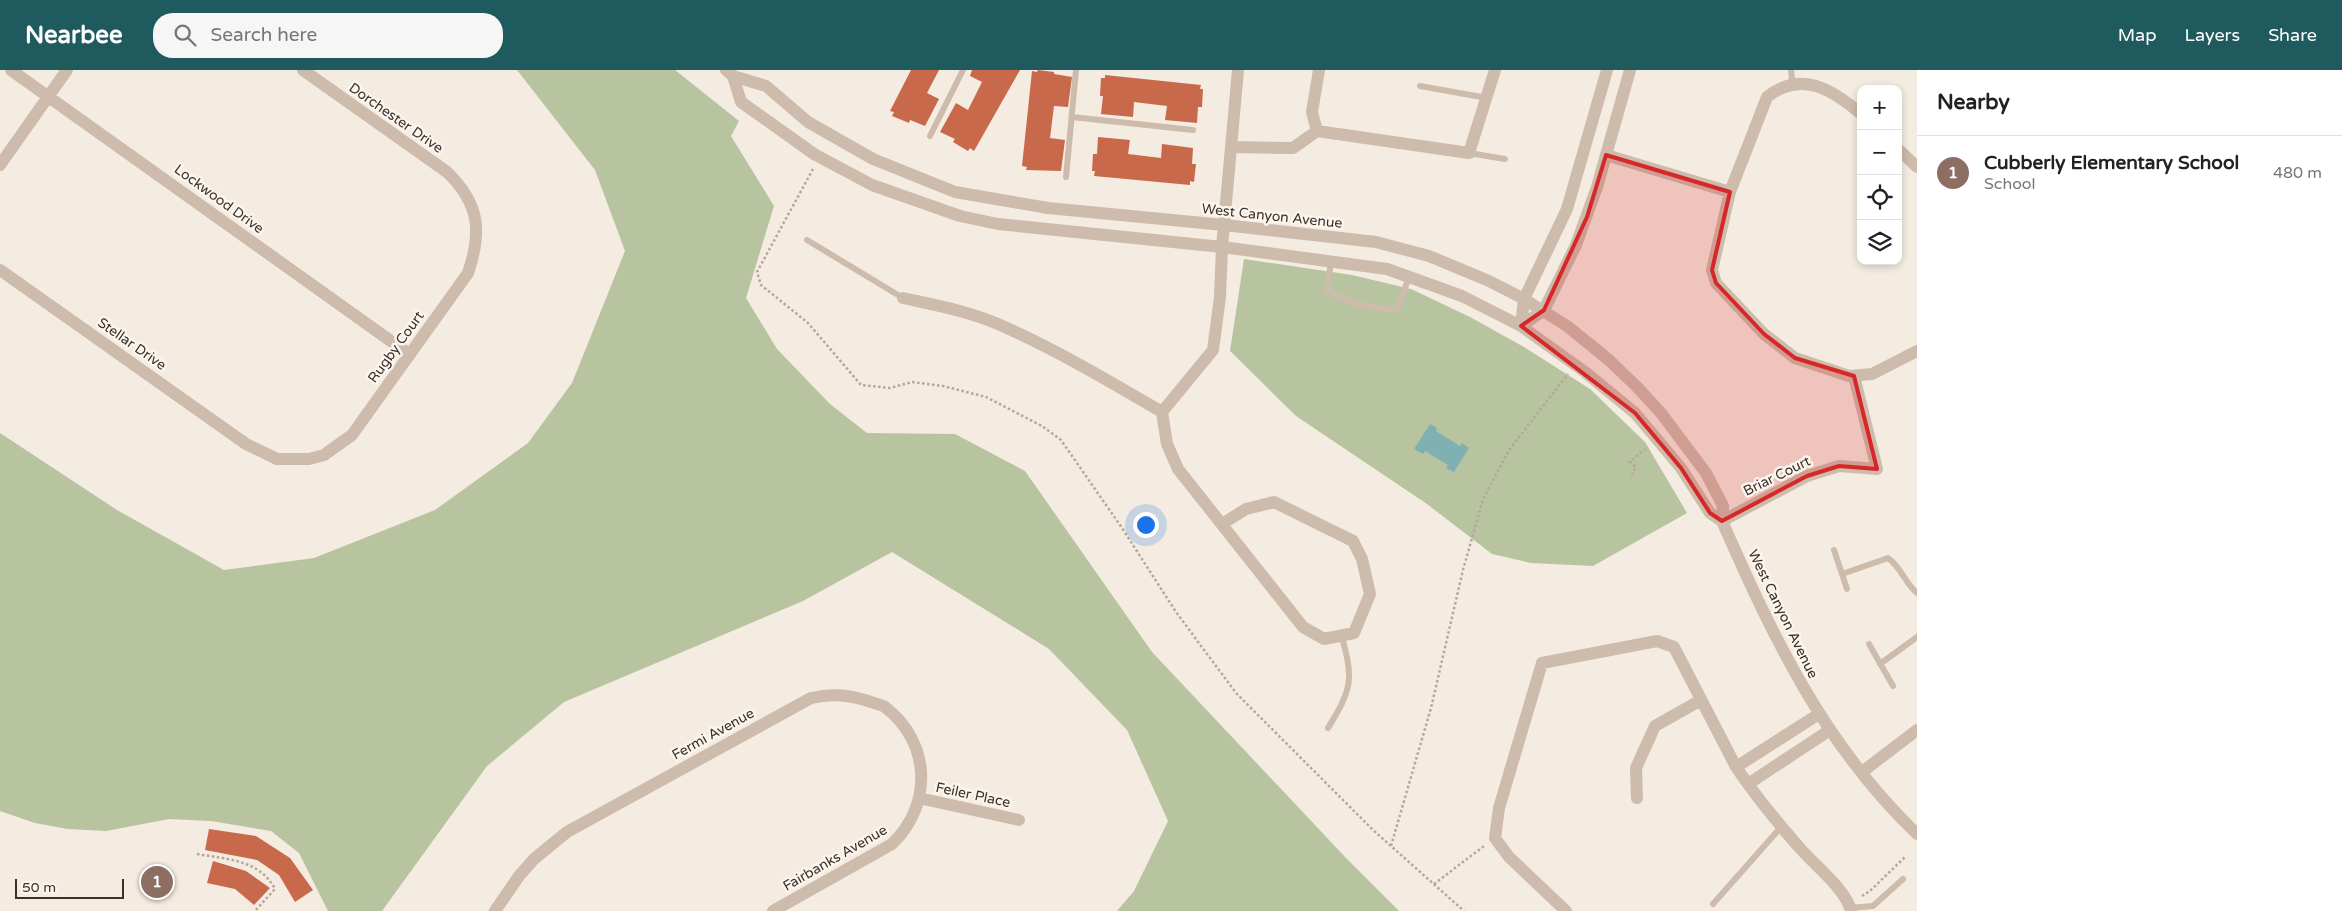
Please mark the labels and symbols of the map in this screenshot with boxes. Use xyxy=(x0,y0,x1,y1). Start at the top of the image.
street label: Dorchester Drive xyxy=(346,79,446,157)
street label: Lockwood Drive xyxy=(171,161,267,237)
street label: West Canyon Avenue xyxy=(1201,200,1343,232)
street label: Rugby Court xyxy=(364,307,428,386)
street label: Stellar Drive xyxy=(94,314,170,374)
street label: Briar Court xyxy=(1741,452,1814,500)
your location xyxy=(1133,512,1159,538)
street label: West Canyon Avenue xyxy=(1744,547,1822,681)
street label: Fermi Avenue xyxy=(669,704,757,764)
street label: Feiler Place xyxy=(934,779,1012,811)
street label: Fairbanks Avenue xyxy=(780,821,890,895)
pin: 1 xyxy=(141,863,173,901)
scale bar xyxy=(15,876,124,899)

